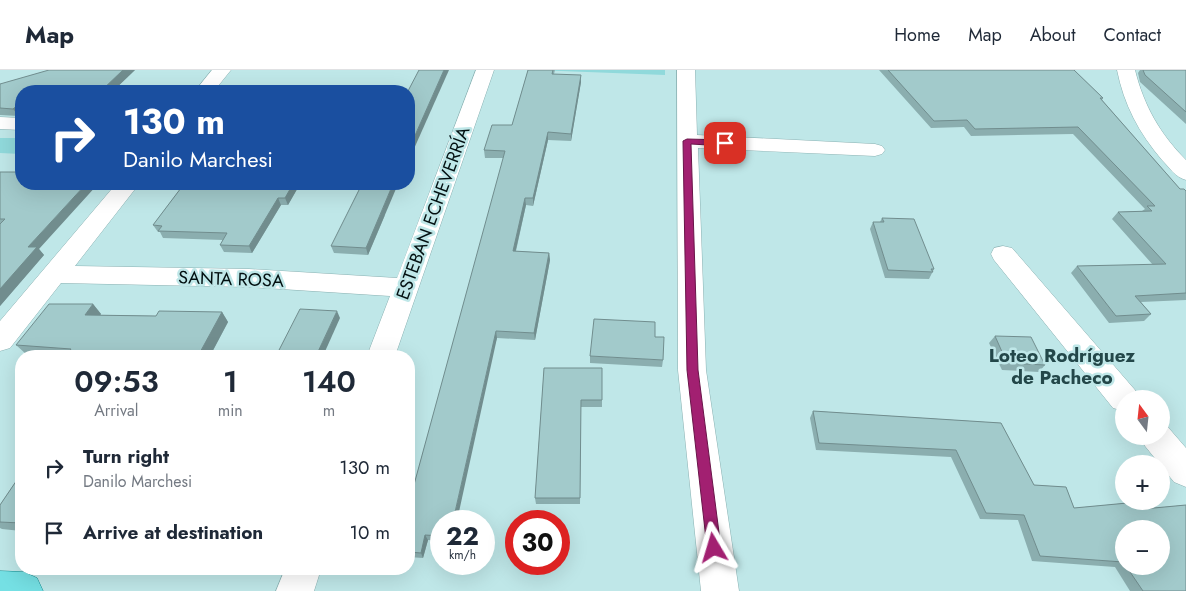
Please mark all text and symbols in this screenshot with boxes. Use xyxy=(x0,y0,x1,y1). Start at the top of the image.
text: Map xyxy=(25,17,74,52)
text: Home xyxy=(894,22,940,48)
text: Map xyxy=(968,22,1002,48)
text: About xyxy=(1030,22,1075,48)
text: Contact xyxy=(1103,22,1161,48)
text: 130 m xyxy=(123,97,225,147)
icon: right xyxy=(40,105,105,170)
pin xyxy=(704,122,746,164)
street label: ESTEBAN ECHEVERRÍA xyxy=(390,123,476,303)
icon: arrive xyxy=(711,129,739,157)
text: Danilo Marchesi xyxy=(123,143,273,175)
street label: SANTA ROSA xyxy=(178,264,284,294)
district label: Loteo Rodríguez de Pacheco xyxy=(989,342,1135,391)
text: 09:53 xyxy=(74,360,159,403)
text: 1 xyxy=(223,360,238,403)
text: 140 xyxy=(302,360,356,403)
north arrow xyxy=(1115,390,1170,445)
map controls xyxy=(1115,390,1170,575)
text: Arrival xyxy=(94,399,138,422)
text: min xyxy=(218,399,243,422)
text: m xyxy=(323,399,335,422)
text: Turn right xyxy=(83,443,169,470)
icon: right xyxy=(40,454,68,482)
text: 130 m xyxy=(339,454,390,481)
button: + xyxy=(1115,455,1170,510)
text: Danilo Marchesi xyxy=(83,470,192,493)
speed limit sign: 30 xyxy=(505,510,570,575)
text: 22 xyxy=(446,518,479,554)
icon: arrive xyxy=(40,519,68,547)
text: Arrive at destination xyxy=(83,519,263,546)
text: 10 m xyxy=(350,519,390,546)
button: − xyxy=(1115,520,1170,575)
position arrow xyxy=(687,521,739,573)
text: km/h xyxy=(449,546,476,564)

